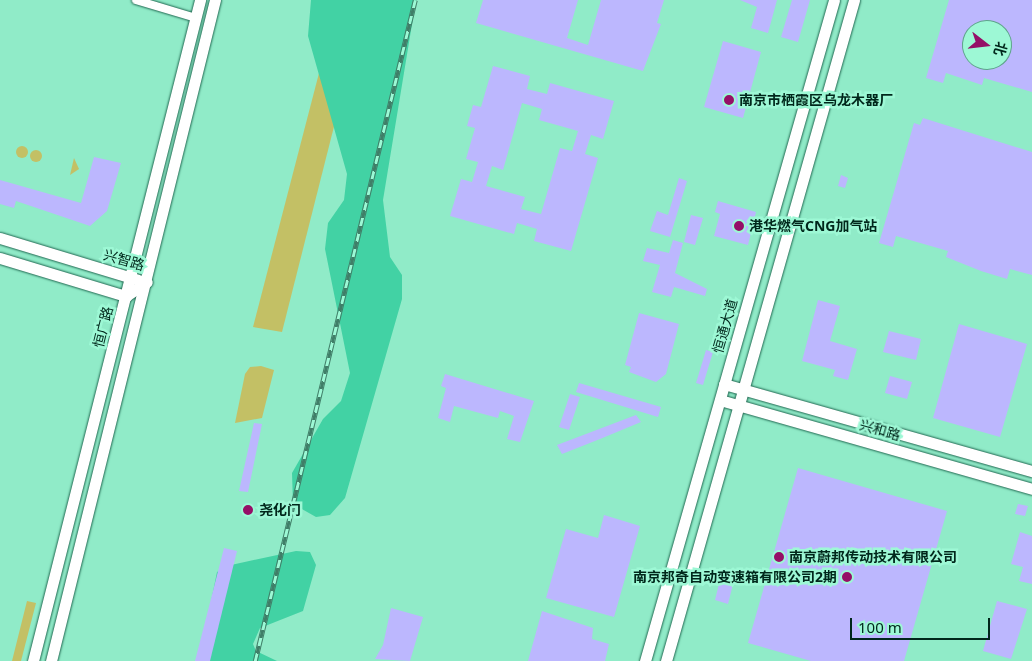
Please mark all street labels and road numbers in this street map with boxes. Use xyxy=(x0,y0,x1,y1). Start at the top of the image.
street label: 兴智路 xyxy=(101,246,147,274)
street label: 恒通大道 xyxy=(709,297,741,355)
street label: 恒广路 xyxy=(90,305,116,349)
street label: 兴和路 xyxy=(857,416,903,444)

